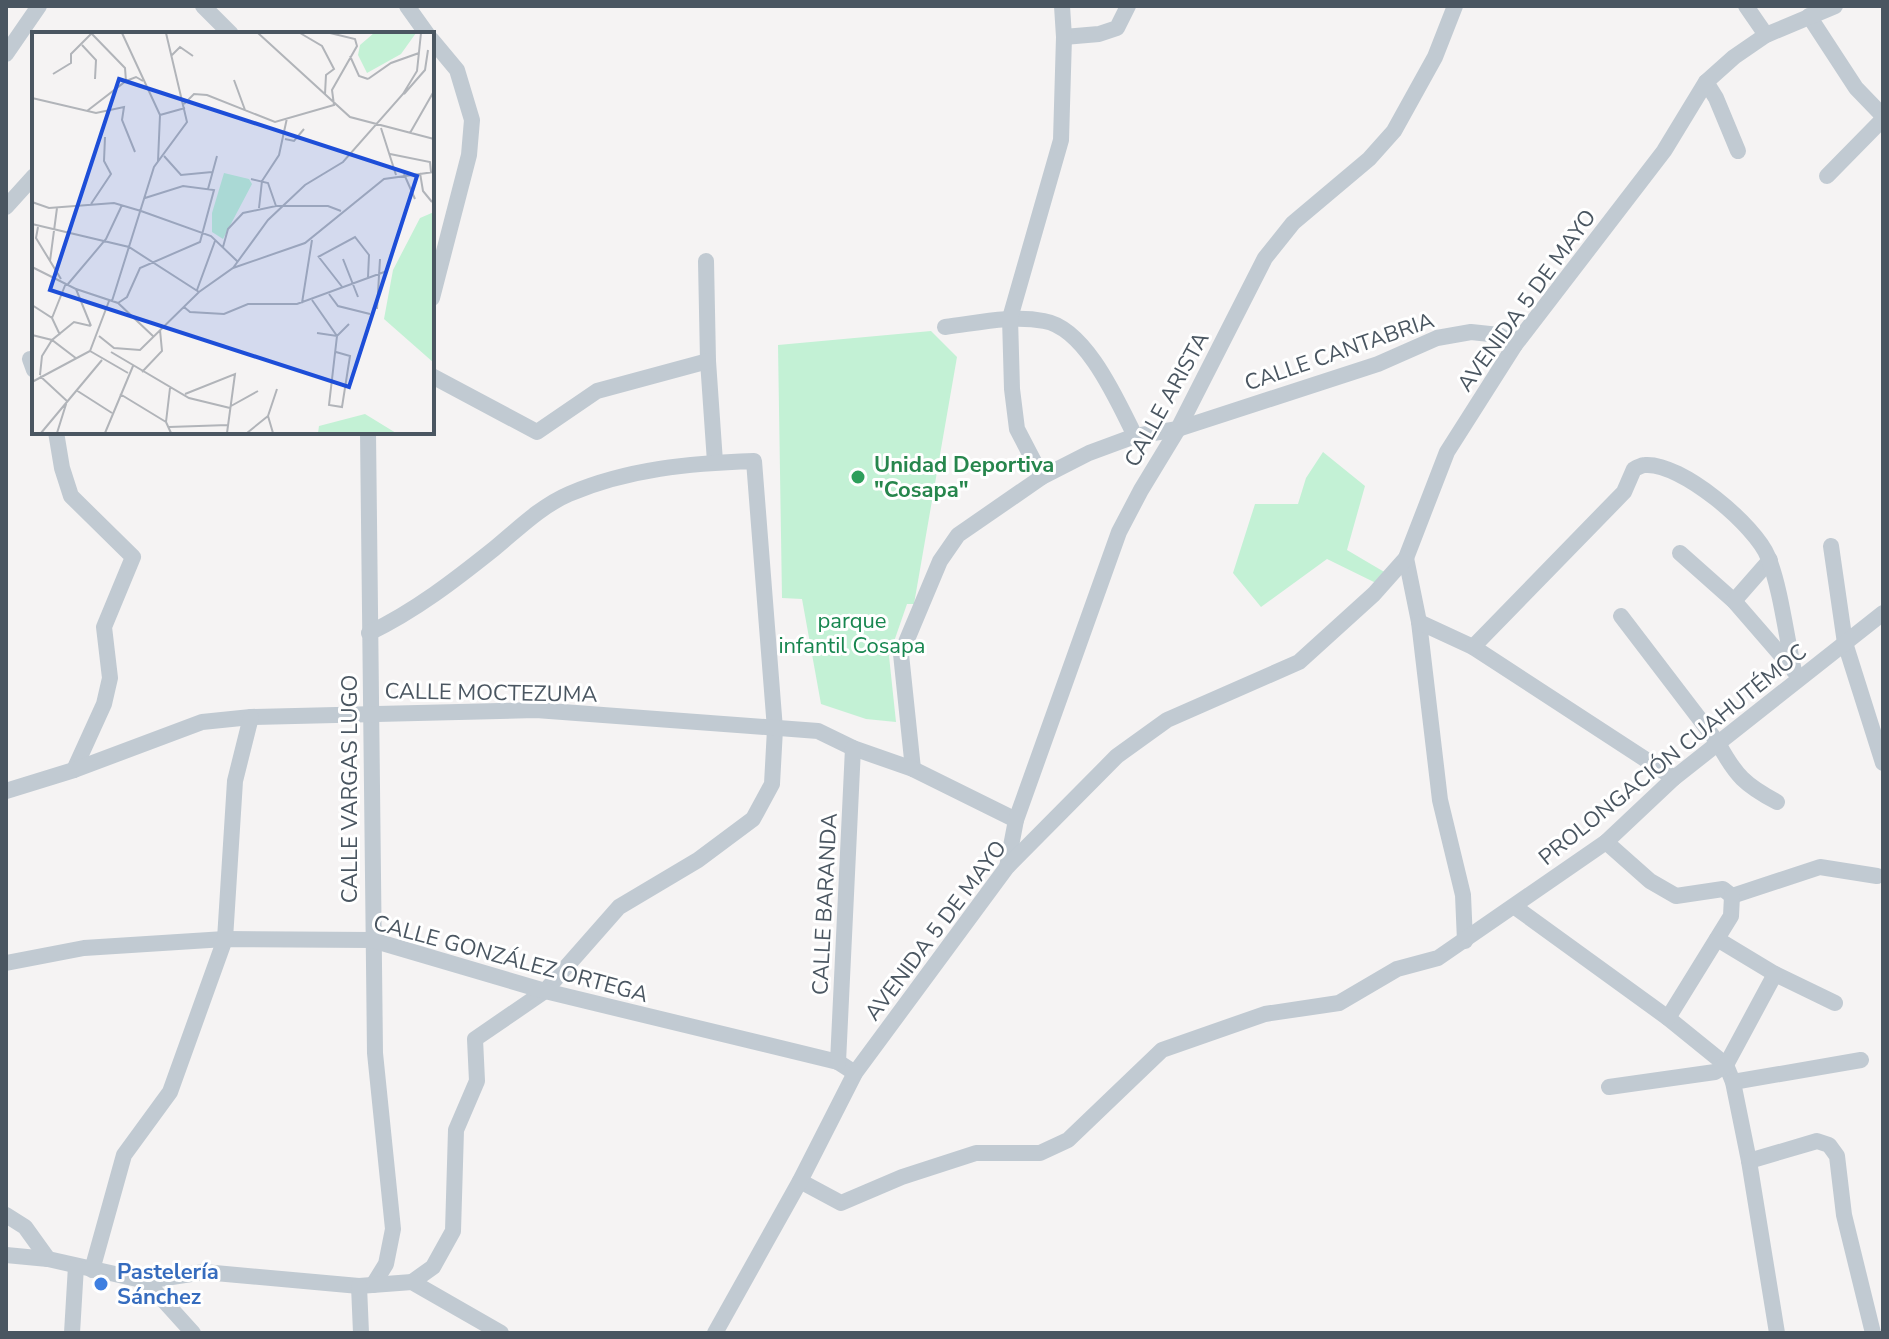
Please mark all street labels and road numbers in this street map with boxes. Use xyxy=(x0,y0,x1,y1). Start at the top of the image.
street label: AVENIDA 5 DE MAYO xyxy=(1450,203,1603,398)
street label: CALLE CANTABRIA xyxy=(1241,305,1438,398)
street label: CALLE ARISTA xyxy=(1117,327,1216,472)
street label: PROLONGACIÓN CUAHUTÉMOC xyxy=(1532,637,1813,872)
street label: CALLE VARGAS LUGO xyxy=(335,675,365,903)
street label: CALLE MOCTEZUMA xyxy=(384,676,598,710)
street label: CALLE BARANDA xyxy=(805,812,845,996)
street label: AVENIDA 5 DE MAYO xyxy=(858,834,1014,1027)
street label: CALLE GONZÁLEZ ORTEGA xyxy=(370,908,651,1010)

